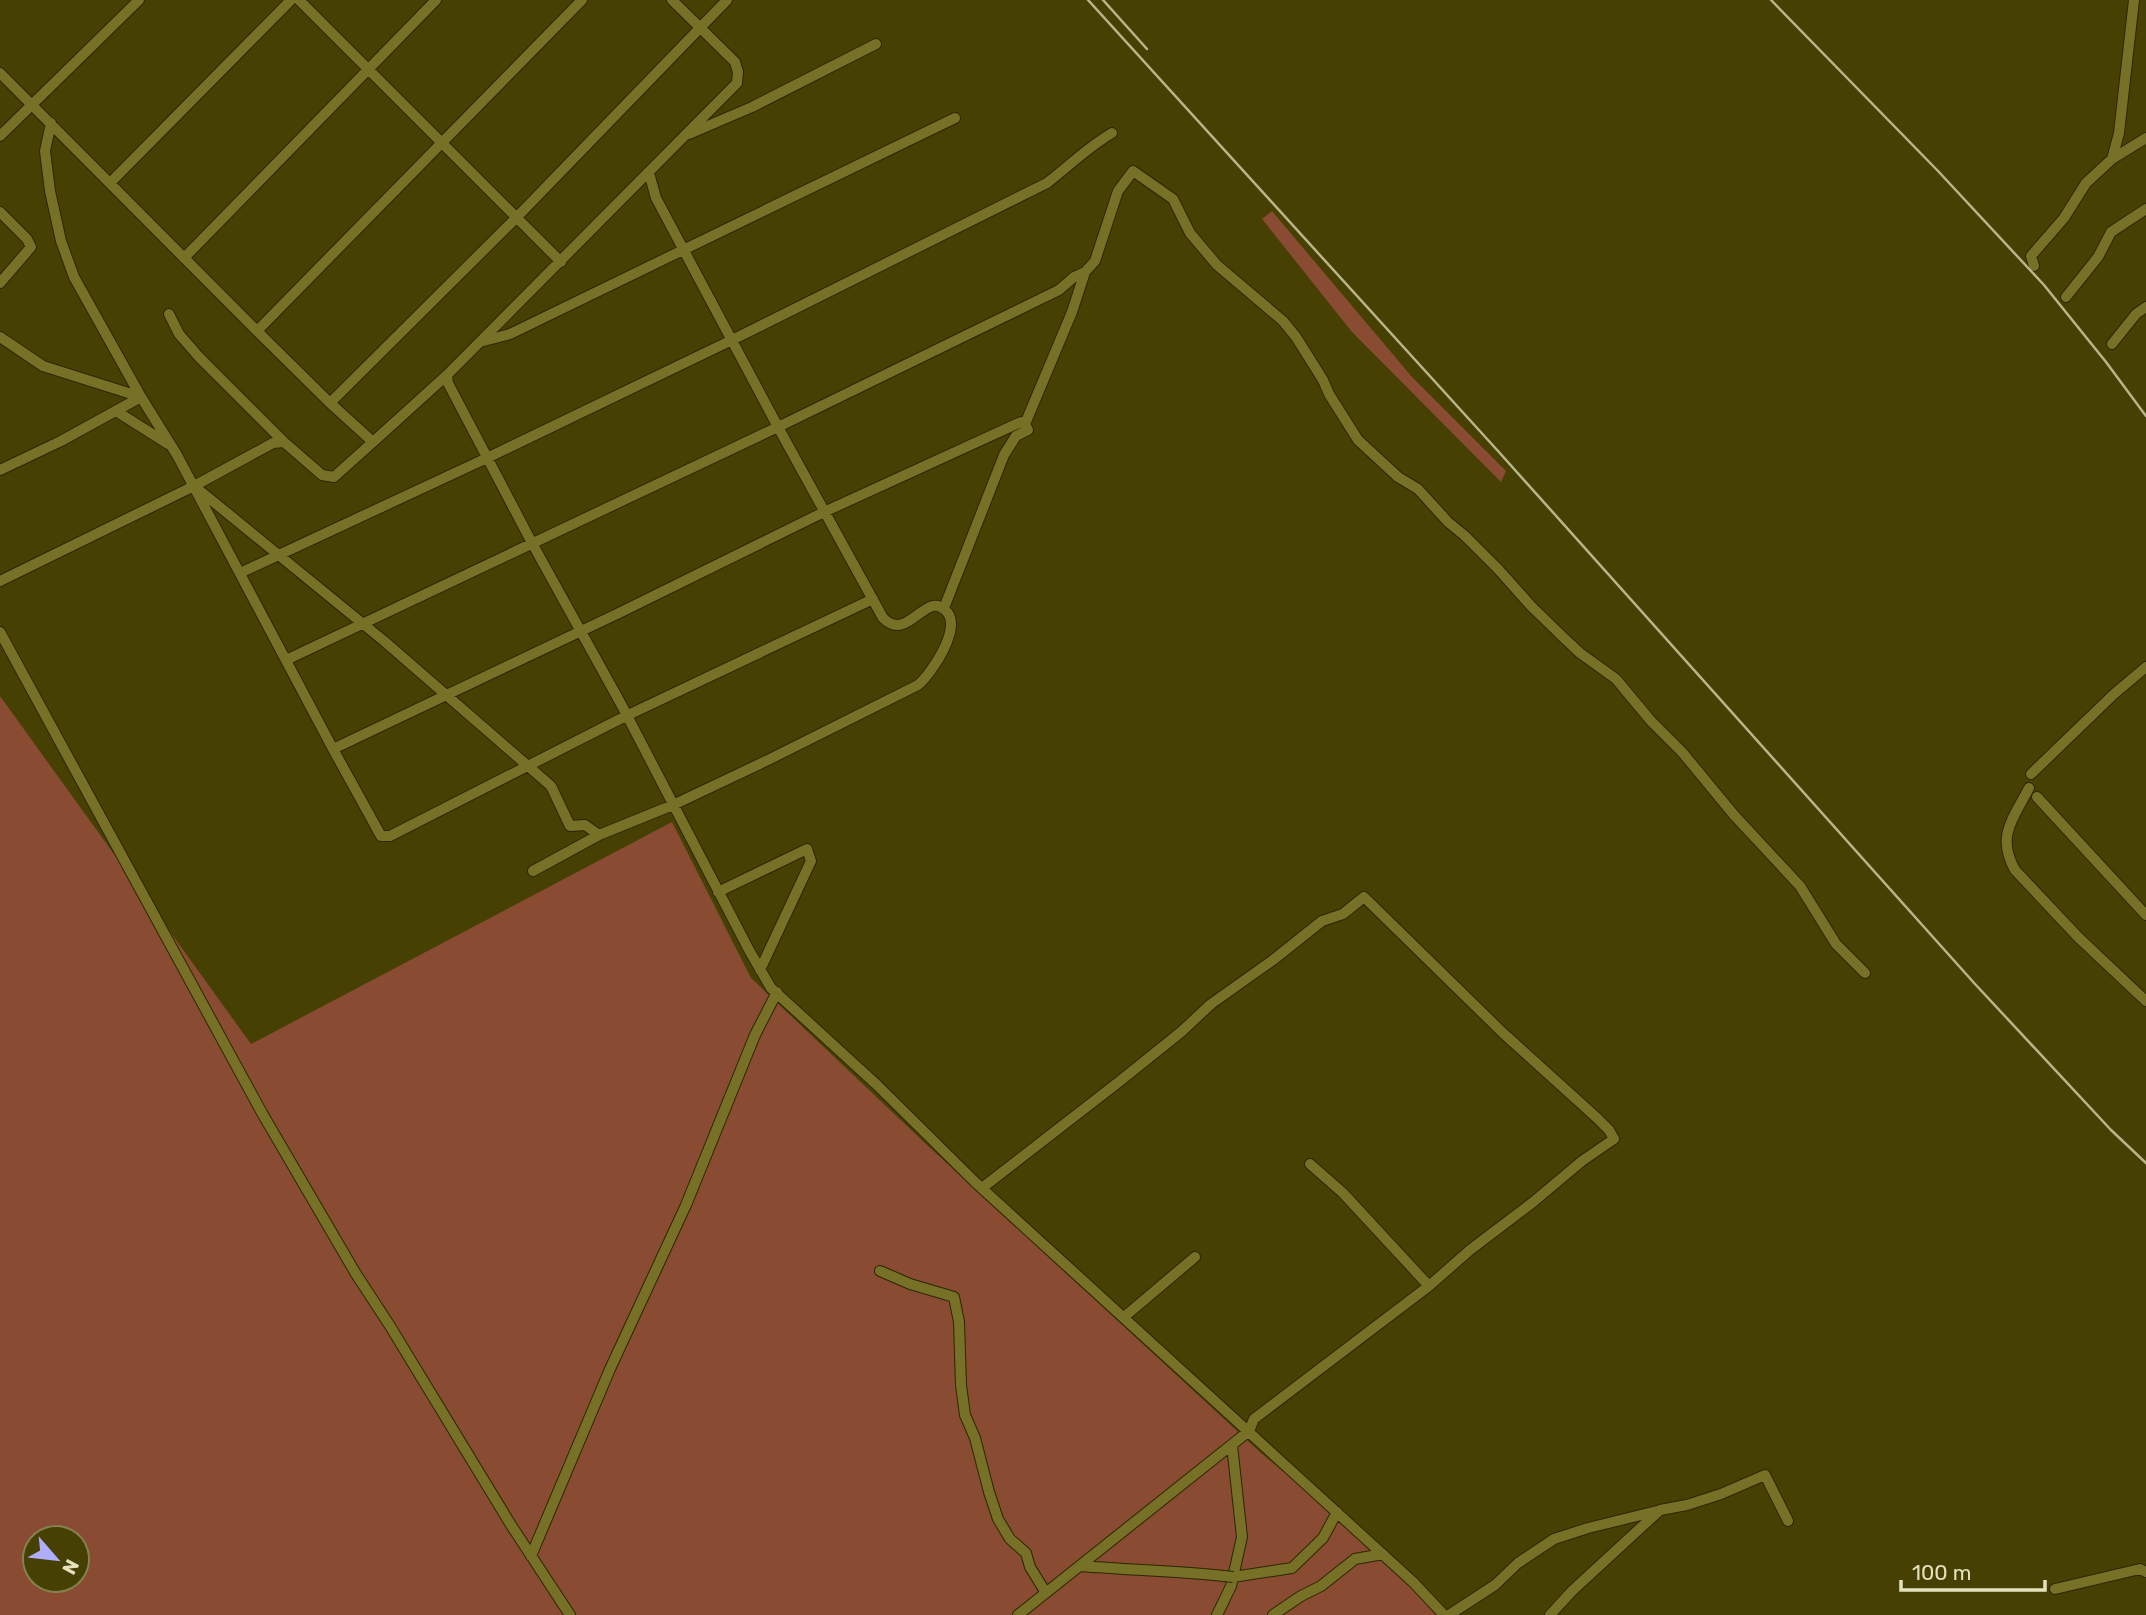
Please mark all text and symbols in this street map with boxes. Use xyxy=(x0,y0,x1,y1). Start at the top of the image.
north arrow xyxy=(21,1524,91,1594)
scale bar xyxy=(1901,1548,2044,1592)
text: N xyxy=(57,1555,84,1578)
text: 100 m xyxy=(1912,1560,1971,1585)

